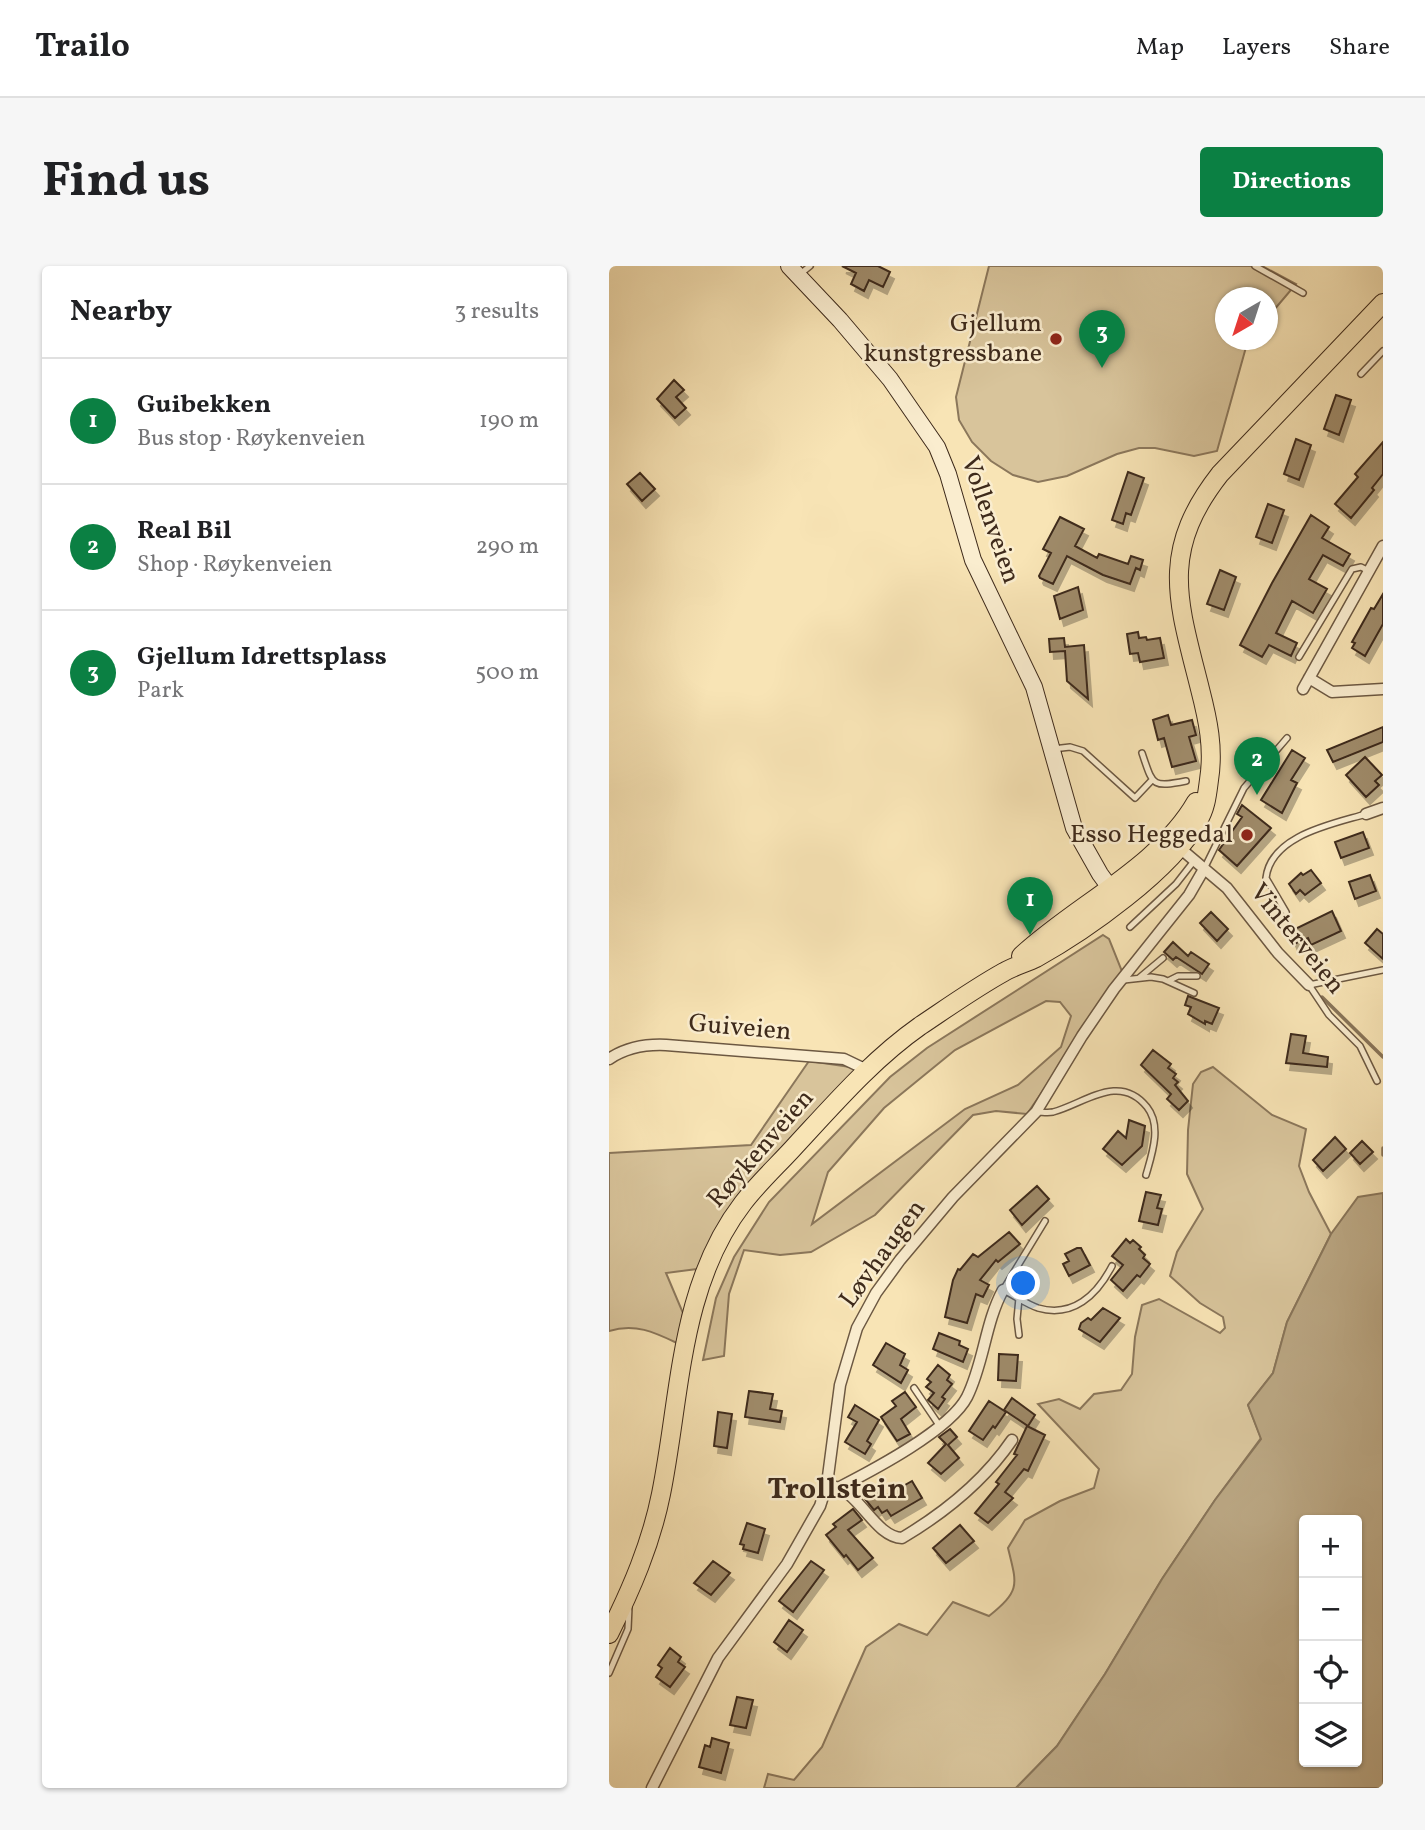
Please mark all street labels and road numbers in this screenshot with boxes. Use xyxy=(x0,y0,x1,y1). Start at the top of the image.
street label: Vollenveien xyxy=(951,451,1029,589)
street label: Vinterveien xyxy=(1241,876,1353,1002)
street label: Guiveien xyxy=(687,1006,793,1050)
street label: Røykenveien xyxy=(699,1082,823,1216)
street label: Løvhaugen xyxy=(831,1192,935,1316)

